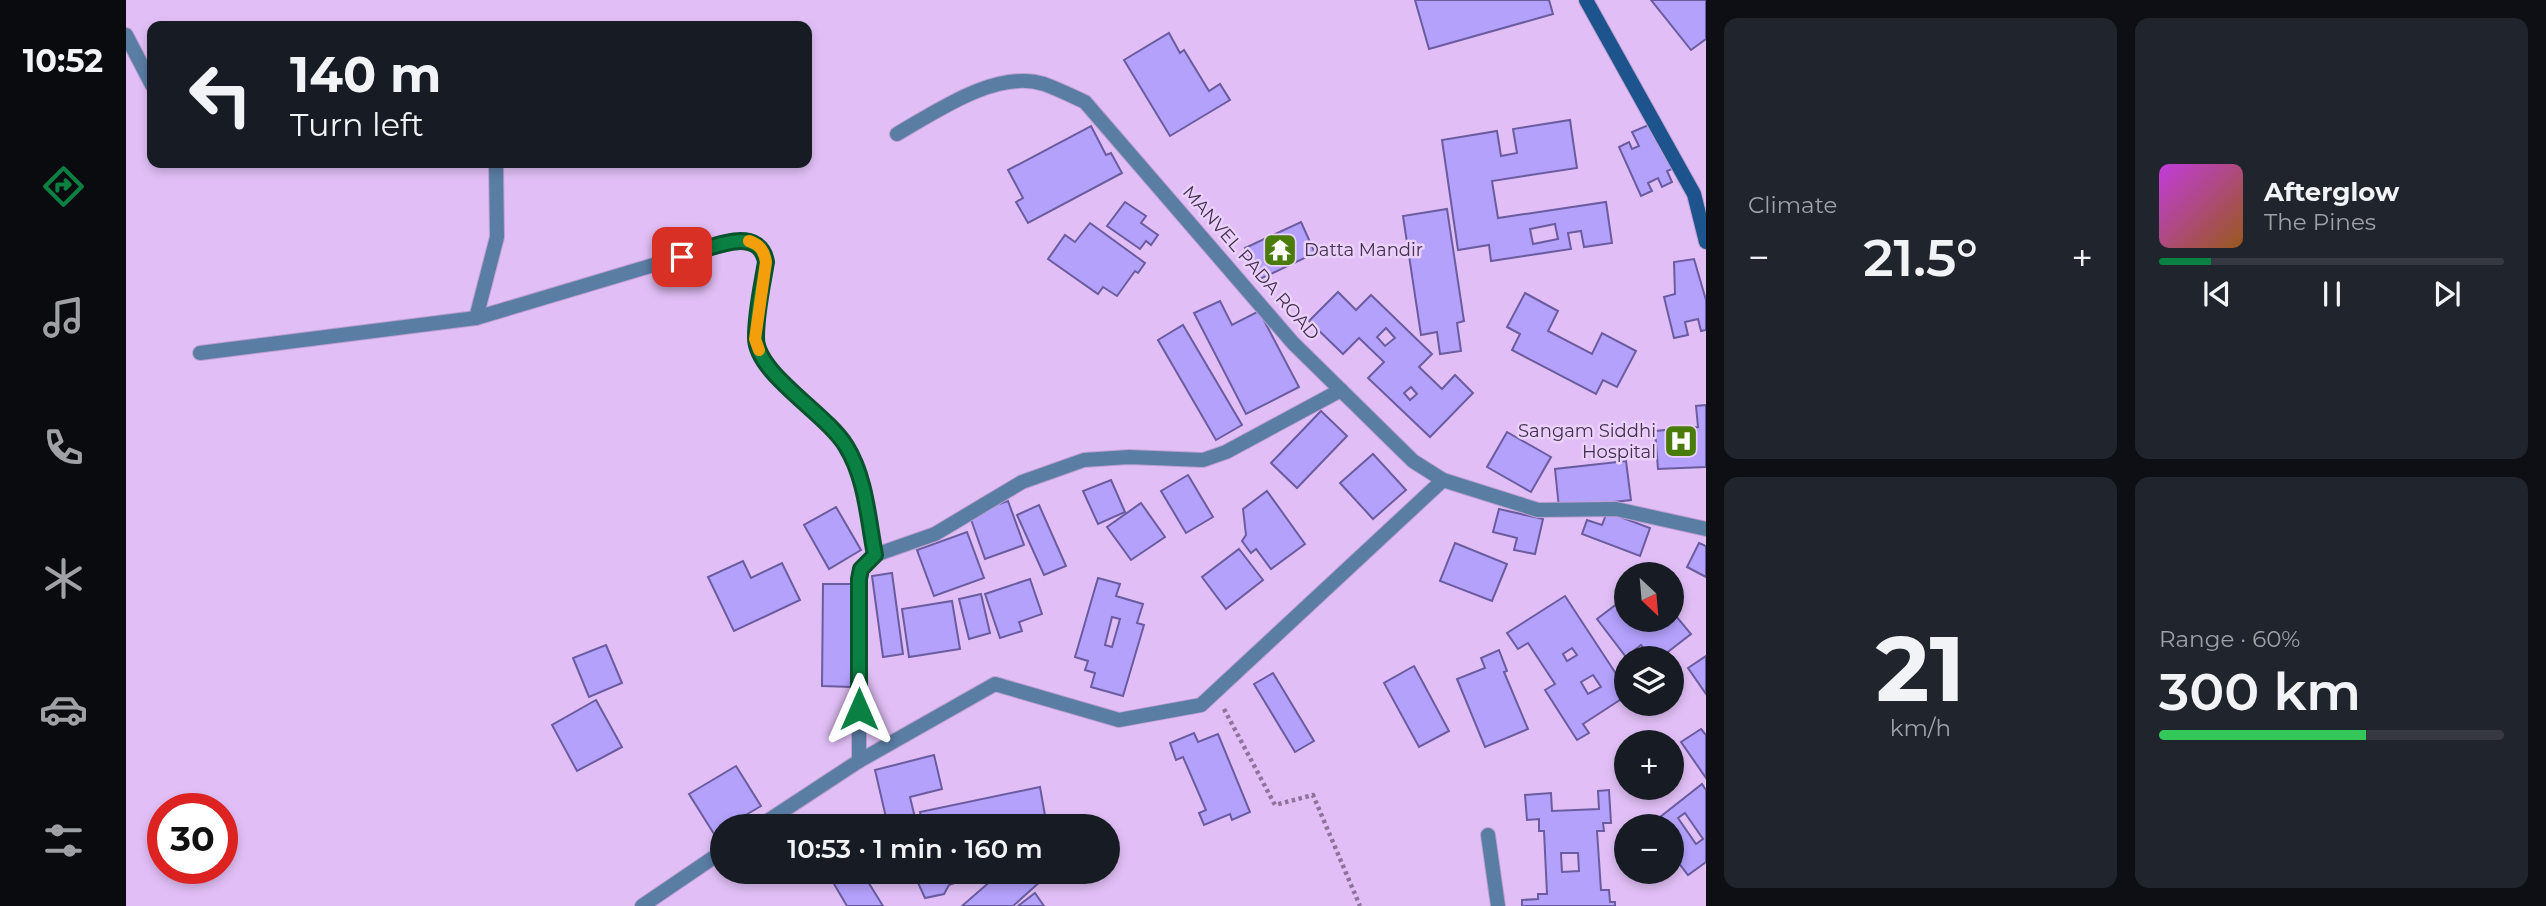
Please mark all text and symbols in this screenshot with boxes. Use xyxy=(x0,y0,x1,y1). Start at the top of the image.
text: 10:52 xyxy=(23,41,103,80)
text: 140 m xyxy=(290,45,442,104)
icon: left xyxy=(175,49,266,140)
text: Turn left xyxy=(290,105,424,144)
icon: directions xyxy=(39,162,88,211)
text: Afterglow xyxy=(2264,176,2399,208)
street label: MANVEL PADA ROAD xyxy=(1178,181,1324,345)
text: Climate xyxy=(1748,191,1837,219)
text: The Pines xyxy=(2264,208,2376,236)
text: 21.5° xyxy=(1863,226,1978,289)
pin xyxy=(652,227,712,287)
temple icon: Datta Mandir xyxy=(1261,231,1299,269)
text: − xyxy=(1748,234,1770,281)
text: + xyxy=(2071,234,2093,281)
icon: arrive xyxy=(663,238,701,276)
place label: Datta Mandir xyxy=(1304,239,1423,261)
icon: previous xyxy=(2198,275,2236,313)
icon: pause xyxy=(2313,275,2351,313)
icon: next xyxy=(2428,275,2466,313)
icon: music xyxy=(39,293,88,342)
place label: Sangam Siddhi Hospital xyxy=(1518,420,1656,463)
hospital icon: Sangam Siddhi Hospital xyxy=(1662,422,1700,460)
icon: phone xyxy=(39,423,88,472)
icon: climate xyxy=(39,554,88,603)
north arrow xyxy=(1614,562,1684,632)
map controls xyxy=(1614,562,1684,884)
text: 21 xyxy=(1876,613,1965,724)
text: Range · 60% xyxy=(2159,625,2300,653)
button: layers xyxy=(1614,646,1684,716)
text: 300 km xyxy=(2159,660,2361,723)
position arrow xyxy=(822,672,896,746)
icon: car xyxy=(39,685,88,734)
text: km/h xyxy=(1890,714,1951,742)
button: + xyxy=(1614,730,1684,800)
speed limit sign: 30 xyxy=(147,793,238,884)
button: − xyxy=(1614,814,1684,884)
icon: filters xyxy=(39,816,88,865)
text: 10:53 · 1 min · 160 m xyxy=(787,833,1043,865)

